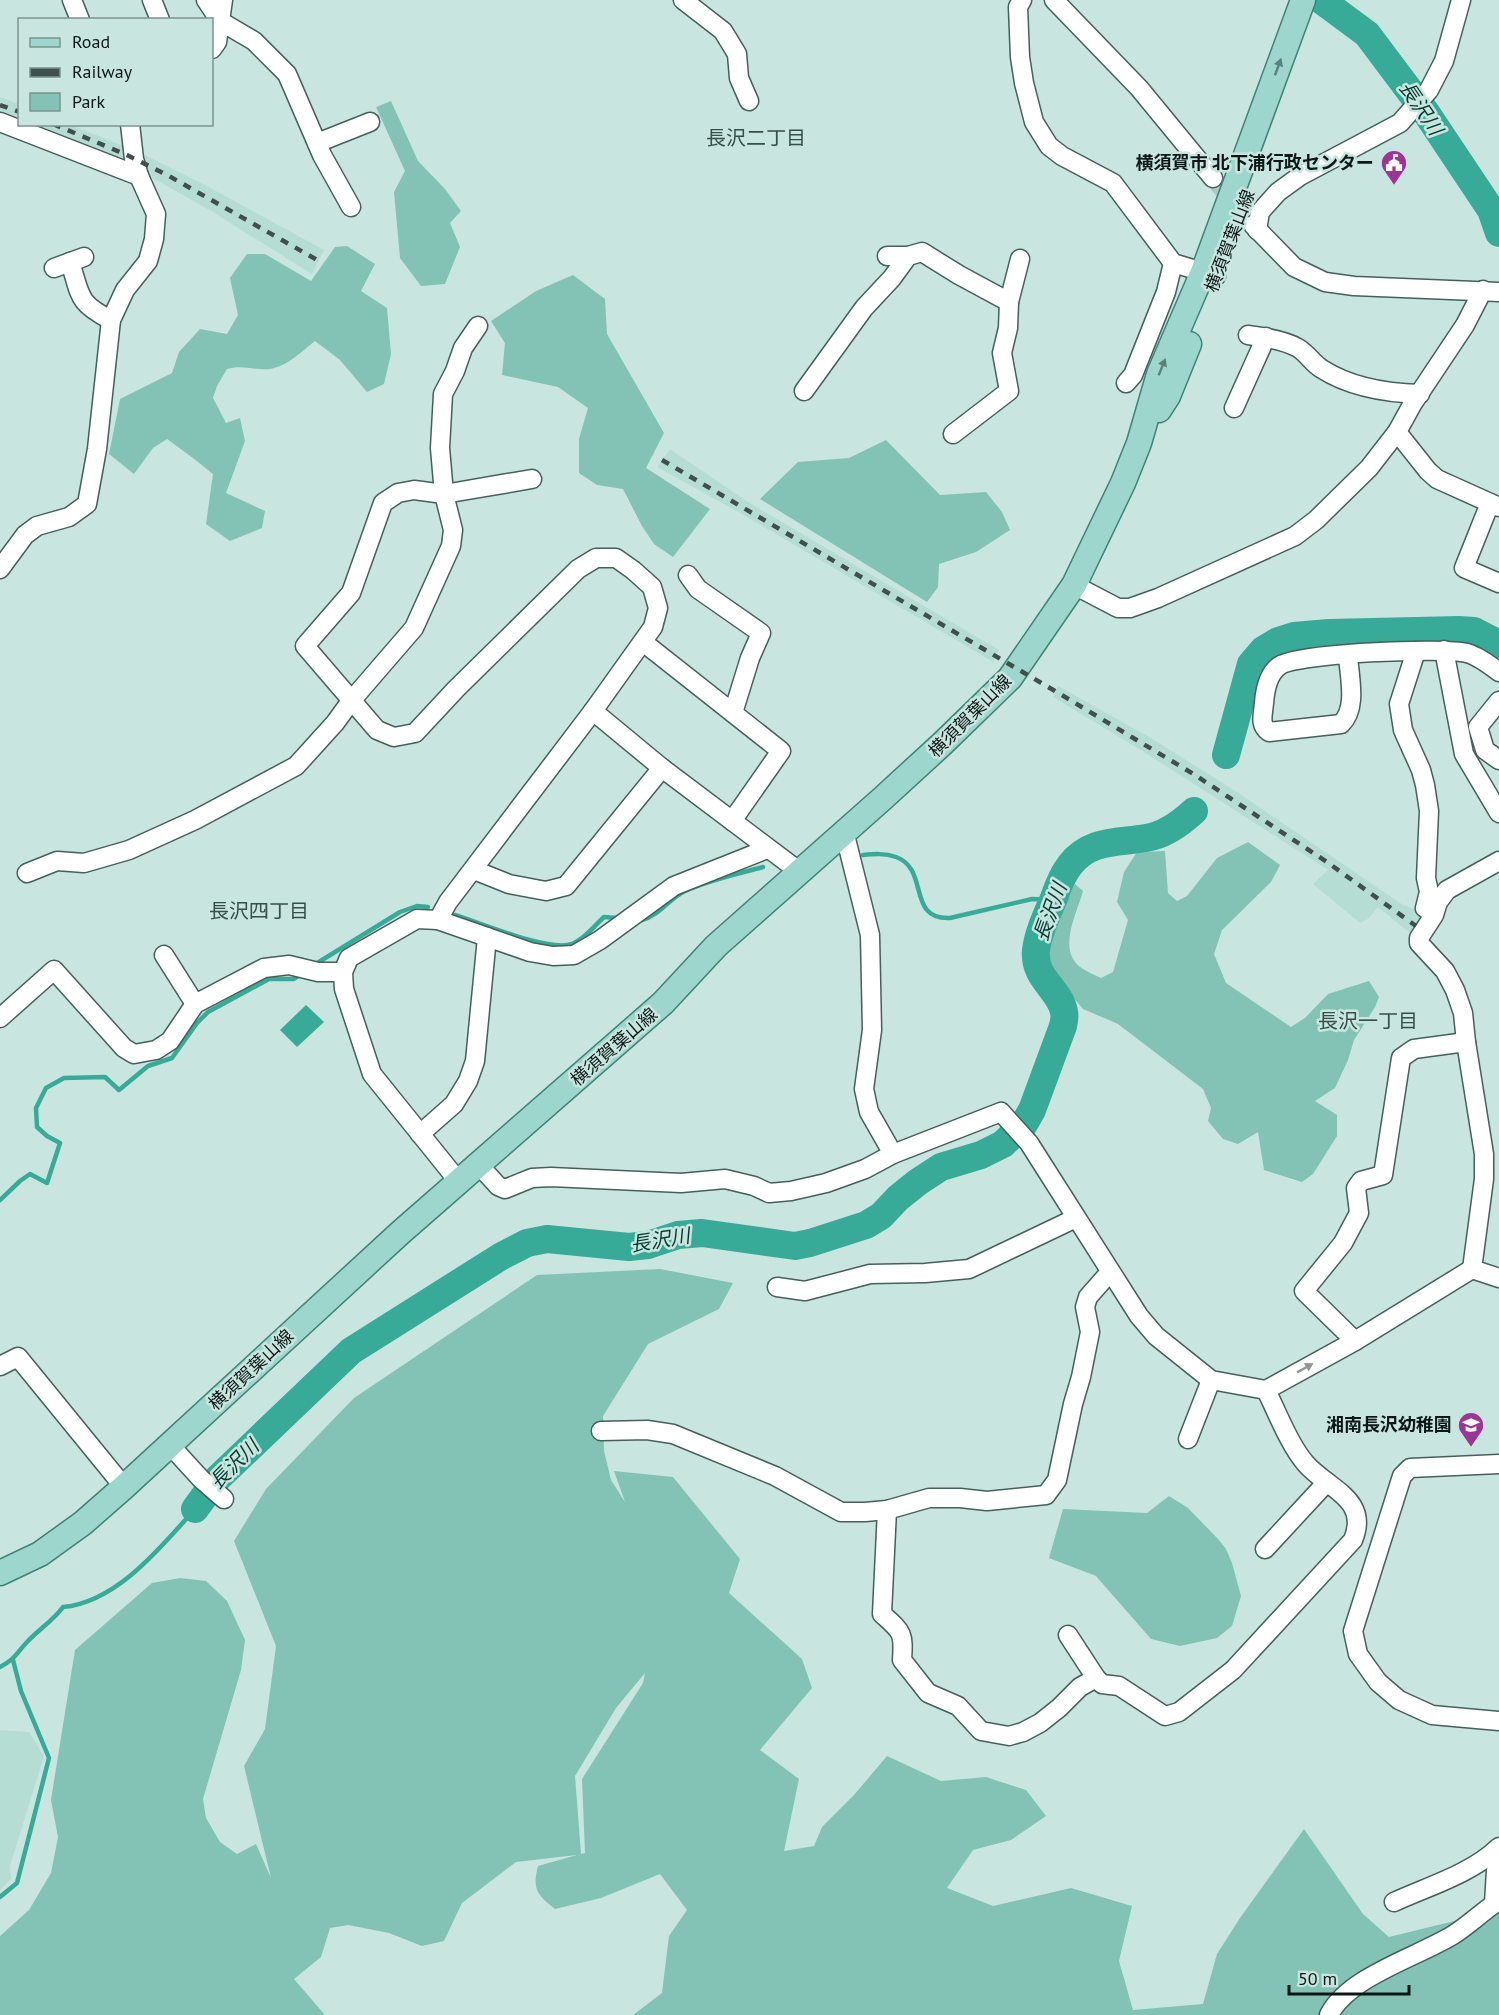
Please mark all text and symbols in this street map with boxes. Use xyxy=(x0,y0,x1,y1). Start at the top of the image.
legend xyxy=(18,18,213,126)
text: Road xyxy=(72,30,110,53)
one-way arrow xyxy=(1274,58,1284,76)
text: Railway xyxy=(72,60,133,83)
water label: 長沢川 xyxy=(1393,76,1450,142)
text: Park xyxy=(72,90,105,113)
district label: 長沢二丁目 xyxy=(706,125,806,151)
public building icon: 横須賀市 北下浦行政センター xyxy=(1379,148,1409,186)
place label: 横須賀市 北下浦行政センター xyxy=(1135,151,1374,174)
street label: 横須賀葉山線 xyxy=(1199,186,1260,295)
one-way arrow xyxy=(1157,357,1167,375)
street label: 横須賀葉山線 xyxy=(923,669,1016,762)
water label: 長沢川 xyxy=(1028,877,1073,945)
district label: 長沢四丁目 xyxy=(209,898,309,924)
street label: 横須賀葉山線 xyxy=(565,1003,662,1091)
district label: 長沢一丁目 xyxy=(1318,1008,1418,1034)
water label: 長沢川 xyxy=(628,1222,694,1258)
street label: 横須賀葉山線 xyxy=(203,1324,298,1415)
one-way arrow xyxy=(1297,1363,1314,1373)
school or university icon: 湘南長沢幼稚園 xyxy=(1456,1410,1486,1448)
place label: 湘南長沢幼稚園 xyxy=(1326,1413,1452,1436)
water label: 長沢川 xyxy=(204,1432,266,1494)
scale bar xyxy=(1289,1958,1409,1996)
text: 50 m xyxy=(1298,1967,1337,1990)

